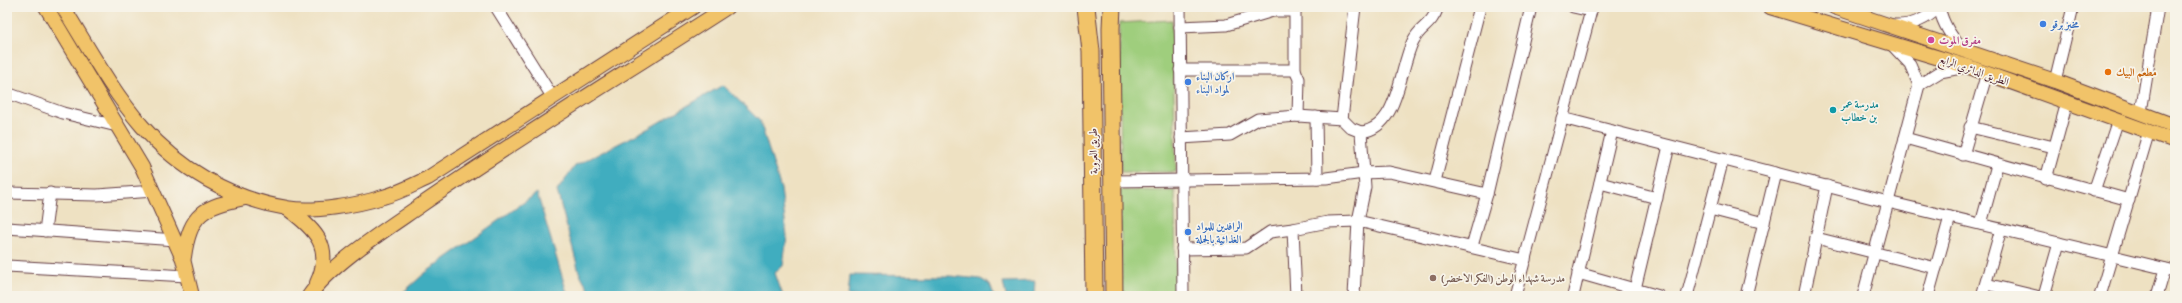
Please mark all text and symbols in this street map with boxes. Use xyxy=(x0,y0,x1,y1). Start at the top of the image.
place label: مخبز برقو xyxy=(2050,17,2079,32)
marker: مخبز برقو xyxy=(2038,19,2048,29)
place label: مفرق الموت xyxy=(1939,33,1981,48)
marker: مفرق الموت xyxy=(1926,35,1936,45)
street label: الطريق الدائري الرابع xyxy=(1936,51,2011,91)
place label: مطعم البيك xyxy=(2116,65,2157,83)
marker: مطعم البيك xyxy=(2103,67,2113,77)
place label: اركان البناء لمواد البناء xyxy=(1196,69,1234,97)
marker: اركان البناء لمواد البناء xyxy=(1183,77,1193,87)
place label: مدرسة عمر بن خطاب xyxy=(1840,97,1879,125)
marker: مدرسة عمر بن خطاب xyxy=(1828,105,1838,115)
street label: طريق العروبة xyxy=(1086,128,1101,174)
place label: الرافدين للمواد الغذائية بالجملة xyxy=(1195,219,1243,247)
marker: الرافدين للمواد الغذائية بالجملة xyxy=(1183,227,1193,237)
place label: مدرسة شهداء الوطن (الفكر الاخضر) xyxy=(1441,271,1565,286)
marker: مدرسة شهداء الوطن (الفكر الاخضر) xyxy=(1428,273,1438,283)

